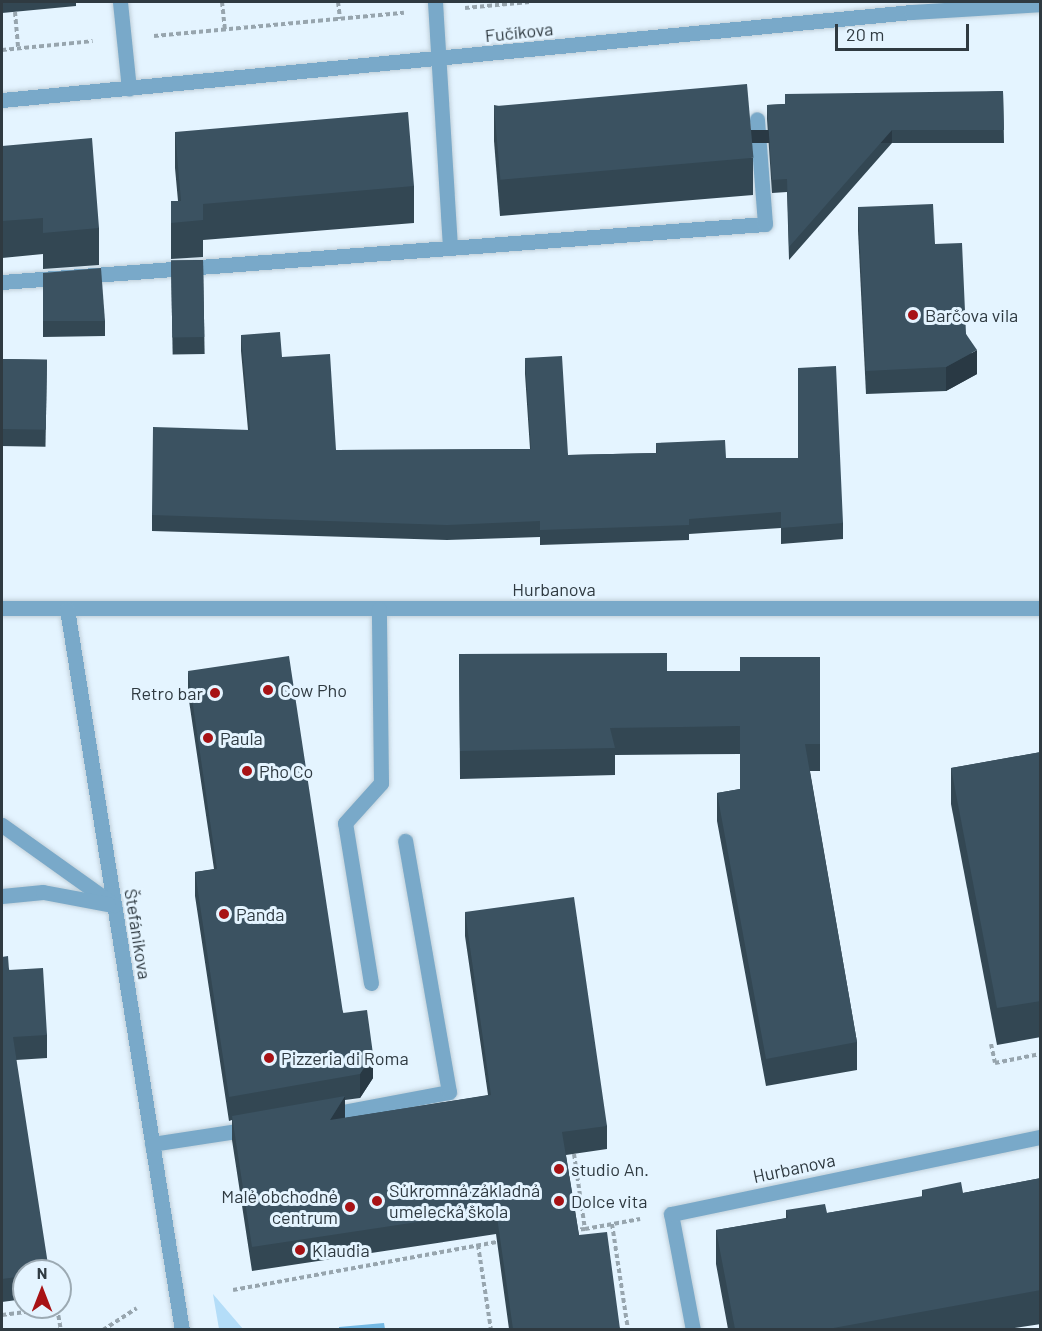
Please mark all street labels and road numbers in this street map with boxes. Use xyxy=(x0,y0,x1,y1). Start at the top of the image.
street label: Fučíkova xyxy=(484,18,554,46)
street label: Hurbanova xyxy=(512,578,596,600)
street label: Štefánikova xyxy=(120,887,156,981)
street label: Hurbanova xyxy=(751,1149,837,1187)

